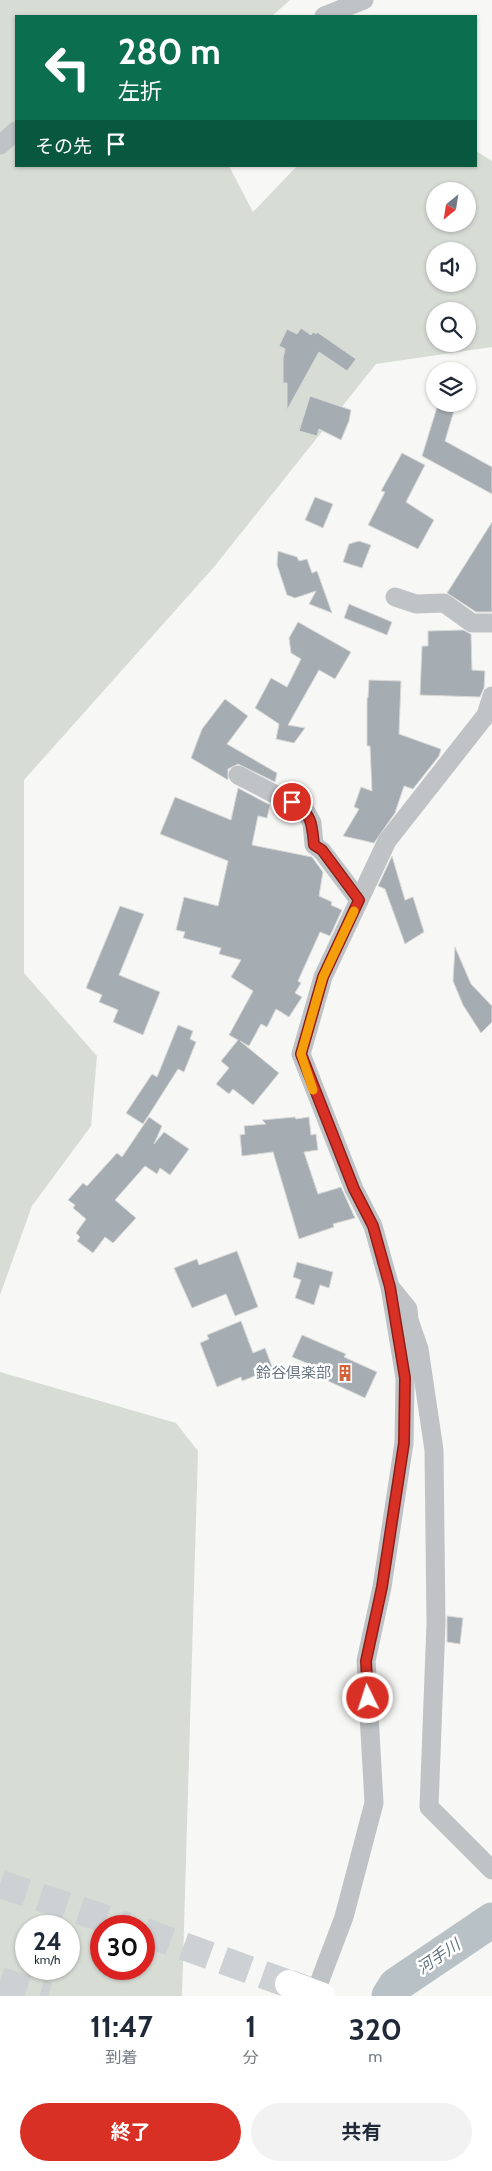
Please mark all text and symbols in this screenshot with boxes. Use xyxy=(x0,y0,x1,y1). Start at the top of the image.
text: 280 m xyxy=(118,30,221,73)
icon: left xyxy=(35,35,100,100)
text: 左折 xyxy=(118,78,162,105)
icon: arrive xyxy=(102,130,130,158)
text: その先 xyxy=(35,135,92,158)
north arrow xyxy=(426,182,476,232)
map controls xyxy=(426,182,476,412)
button: sound xyxy=(426,242,476,292)
button: search xyxy=(426,302,476,352)
button: layers xyxy=(426,362,476,412)
pin xyxy=(271,781,313,823)
icon: arrive xyxy=(278,788,306,816)
building icon: 鈴谷倶楽部 xyxy=(335,1363,355,1383)
place label: 鈴谷倶楽部 xyxy=(256,1364,331,1382)
position arrow xyxy=(341,1671,393,1723)
speed limit sign: 30 xyxy=(90,1915,155,1980)
text: 24 xyxy=(33,1926,62,1956)
water label: 河手川 xyxy=(413,1934,465,1978)
text: km/h xyxy=(34,1952,61,1967)
text: 11:47 xyxy=(90,2008,153,2045)
text: 1 xyxy=(245,2008,256,2045)
text: 320 xyxy=(349,2011,402,2048)
text: m xyxy=(368,2047,382,2066)
text: 到着 xyxy=(105,2048,137,2067)
text: 分 xyxy=(243,2048,259,2067)
button: 終了 xyxy=(20,2103,241,2161)
button: 共有 xyxy=(251,2103,472,2161)

